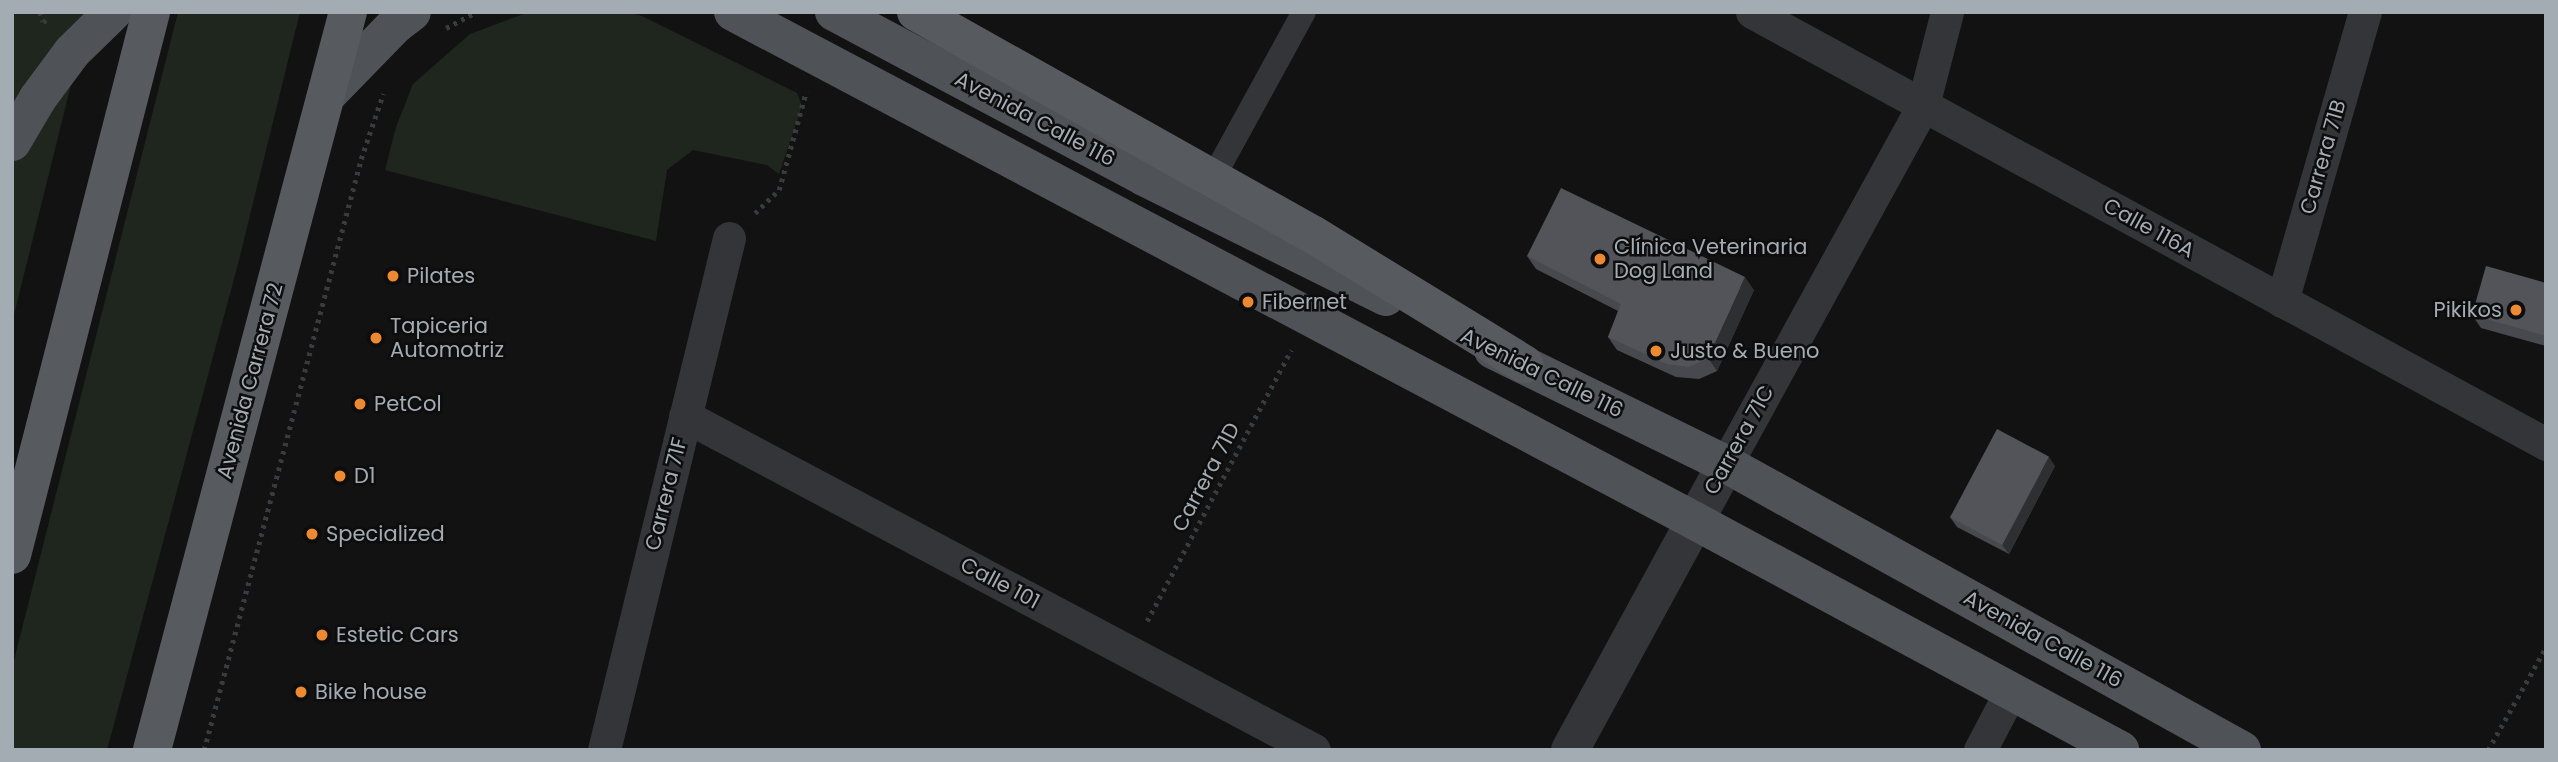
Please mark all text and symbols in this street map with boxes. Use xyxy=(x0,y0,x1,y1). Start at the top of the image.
street label: Avenida Calle 116 xyxy=(951,66,1119,172)
street label: Carrera 71B xyxy=(2295,97,2351,217)
street label: Calle 116A xyxy=(2099,193,2199,263)
place label: Clínica Veterinaria Dog Land xyxy=(1614,234,1807,284)
marker: Clínica Veterinaria Dog Land xyxy=(1592,251,1608,267)
place label: Pilates xyxy=(407,263,475,289)
marker: Pilates xyxy=(385,268,401,284)
street label: Avenida Carrera 72 xyxy=(212,280,288,482)
place label: Fibernet xyxy=(1262,289,1347,315)
marker: Fibernet xyxy=(1240,294,1256,310)
place label: Pikikos xyxy=(2433,297,2502,323)
marker: Pikikos xyxy=(2508,302,2524,318)
place label: Tapiceria Automotriz xyxy=(390,313,504,363)
street label: Avenida Calle 116 xyxy=(1457,323,1627,423)
marker: Tapiceria Automotriz xyxy=(368,330,384,346)
place label: Justo & Bueno xyxy=(1670,338,1820,364)
marker: Justo & Bueno xyxy=(1648,343,1664,359)
street label: Carrera 71C xyxy=(1699,381,1779,499)
place label: PetCol xyxy=(374,391,442,417)
marker: PetCol xyxy=(352,396,368,412)
street label: Carrera 71D xyxy=(1167,418,1245,536)
street label: Carrera 71F xyxy=(640,435,692,553)
place label: D1 xyxy=(354,463,376,489)
marker: D1 xyxy=(332,468,348,484)
place label: Specialized xyxy=(326,521,445,547)
marker: Specialized xyxy=(304,526,320,542)
street label: Calle 101 xyxy=(956,552,1044,614)
street label: Avenida Calle 116 xyxy=(1959,585,2127,693)
place label: Estetic Cars xyxy=(336,622,459,648)
marker: Estetic Cars xyxy=(314,627,330,643)
place label: Bike house xyxy=(315,679,427,705)
marker: Bike house xyxy=(293,684,309,700)

